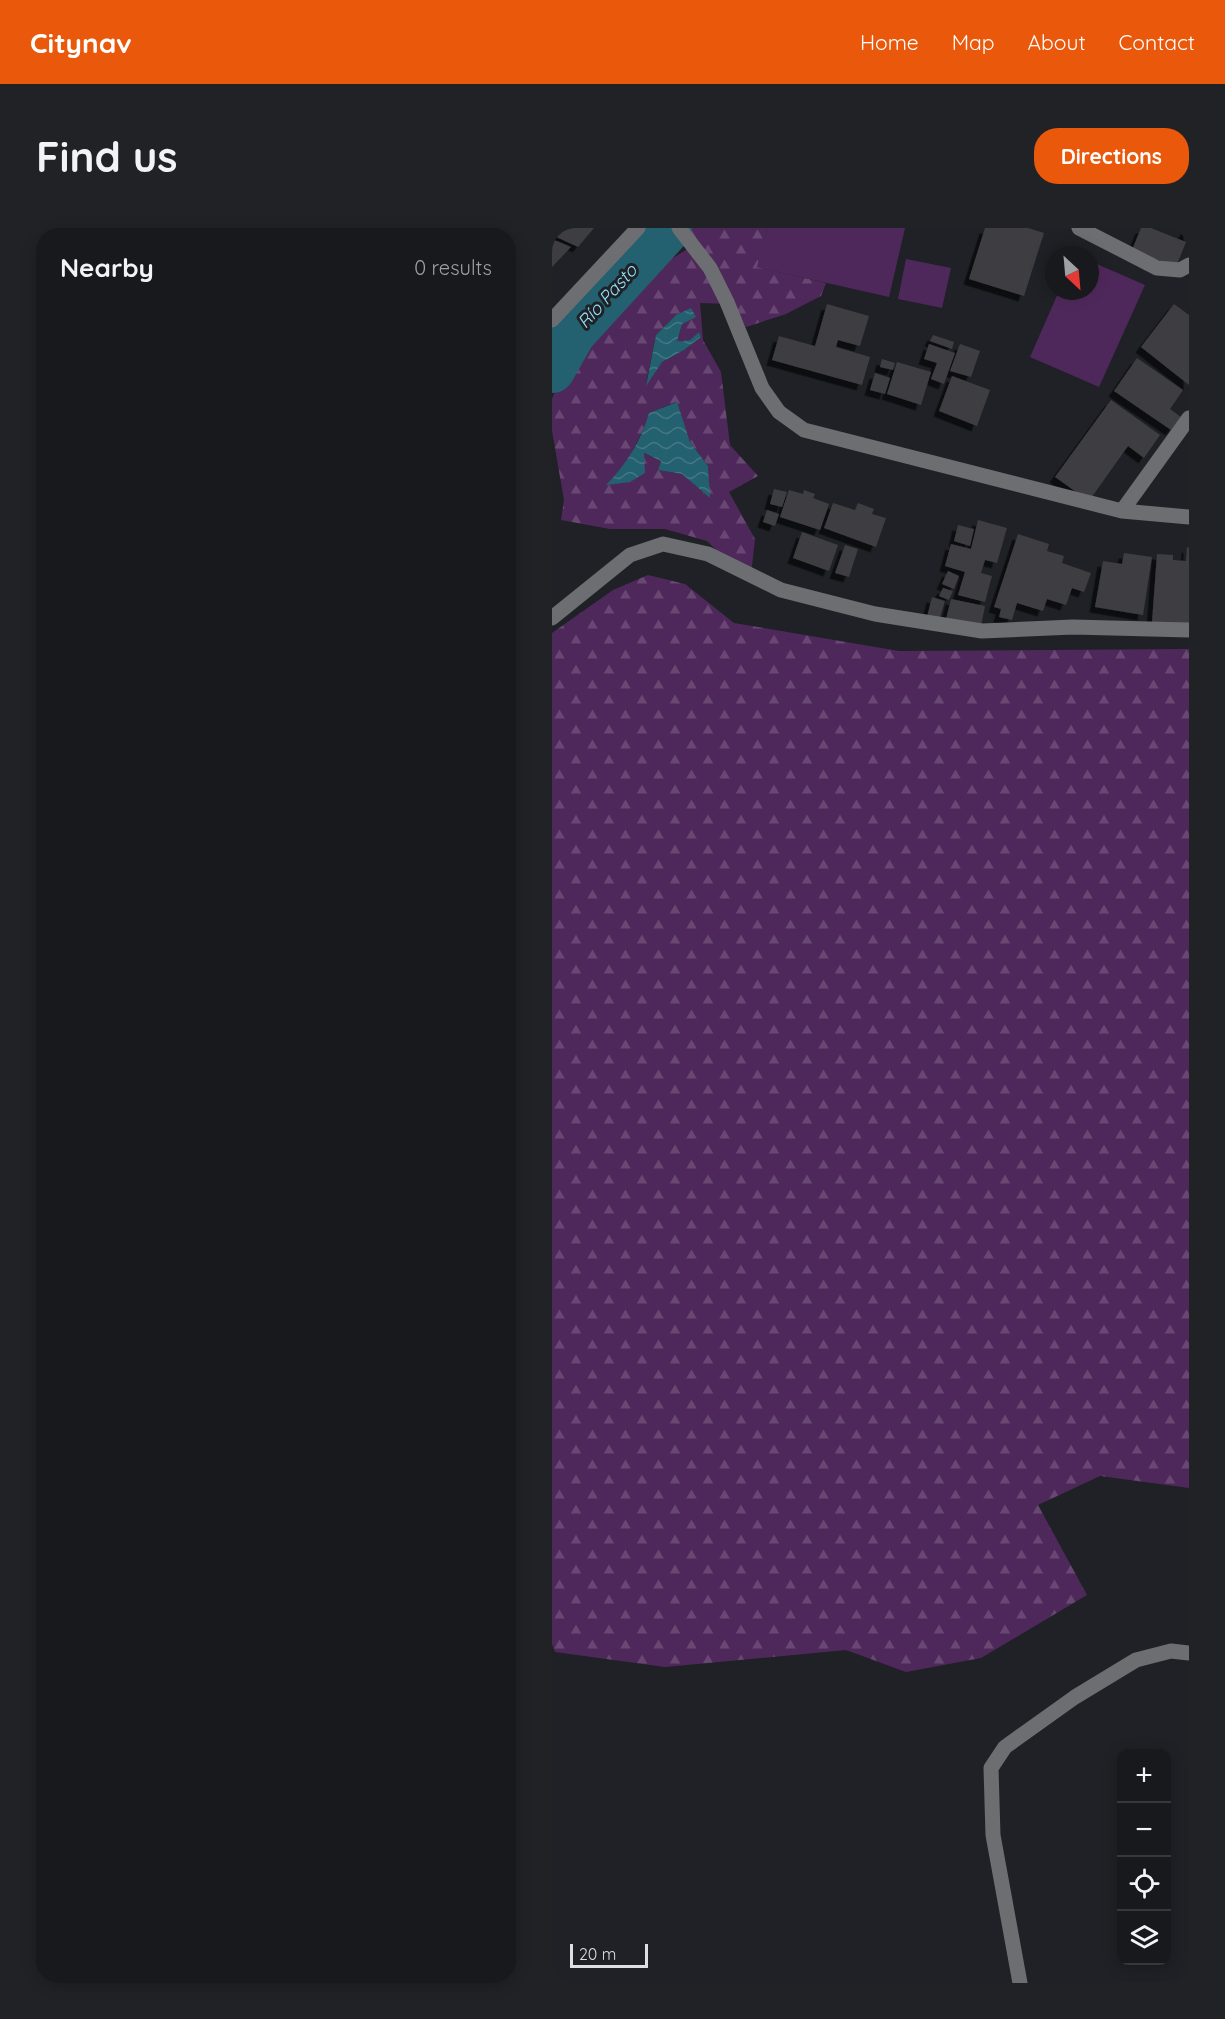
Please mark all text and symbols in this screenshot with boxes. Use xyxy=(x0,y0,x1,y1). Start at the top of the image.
text: Citynav xyxy=(30,25,132,60)
text: Home xyxy=(860,29,919,55)
text: Map xyxy=(952,29,995,55)
text: About xyxy=(1028,29,1086,55)
text: Contact xyxy=(1119,29,1195,55)
button: Directions xyxy=(1034,128,1189,184)
text: Find us xyxy=(36,130,178,183)
north arrow xyxy=(1045,246,1099,300)
text: Nearby xyxy=(60,251,154,284)
text: 0 results xyxy=(414,255,492,280)
water label: Río Pasto xyxy=(572,258,643,333)
map controls xyxy=(1117,1749,1171,1965)
button: + xyxy=(1117,1749,1171,1803)
button: − xyxy=(1117,1803,1171,1857)
button: locate xyxy=(1117,1857,1171,1911)
button: layers xyxy=(1117,1911,1171,1965)
scale bar xyxy=(570,1941,648,1968)
text: 20 m xyxy=(579,1944,616,1964)

